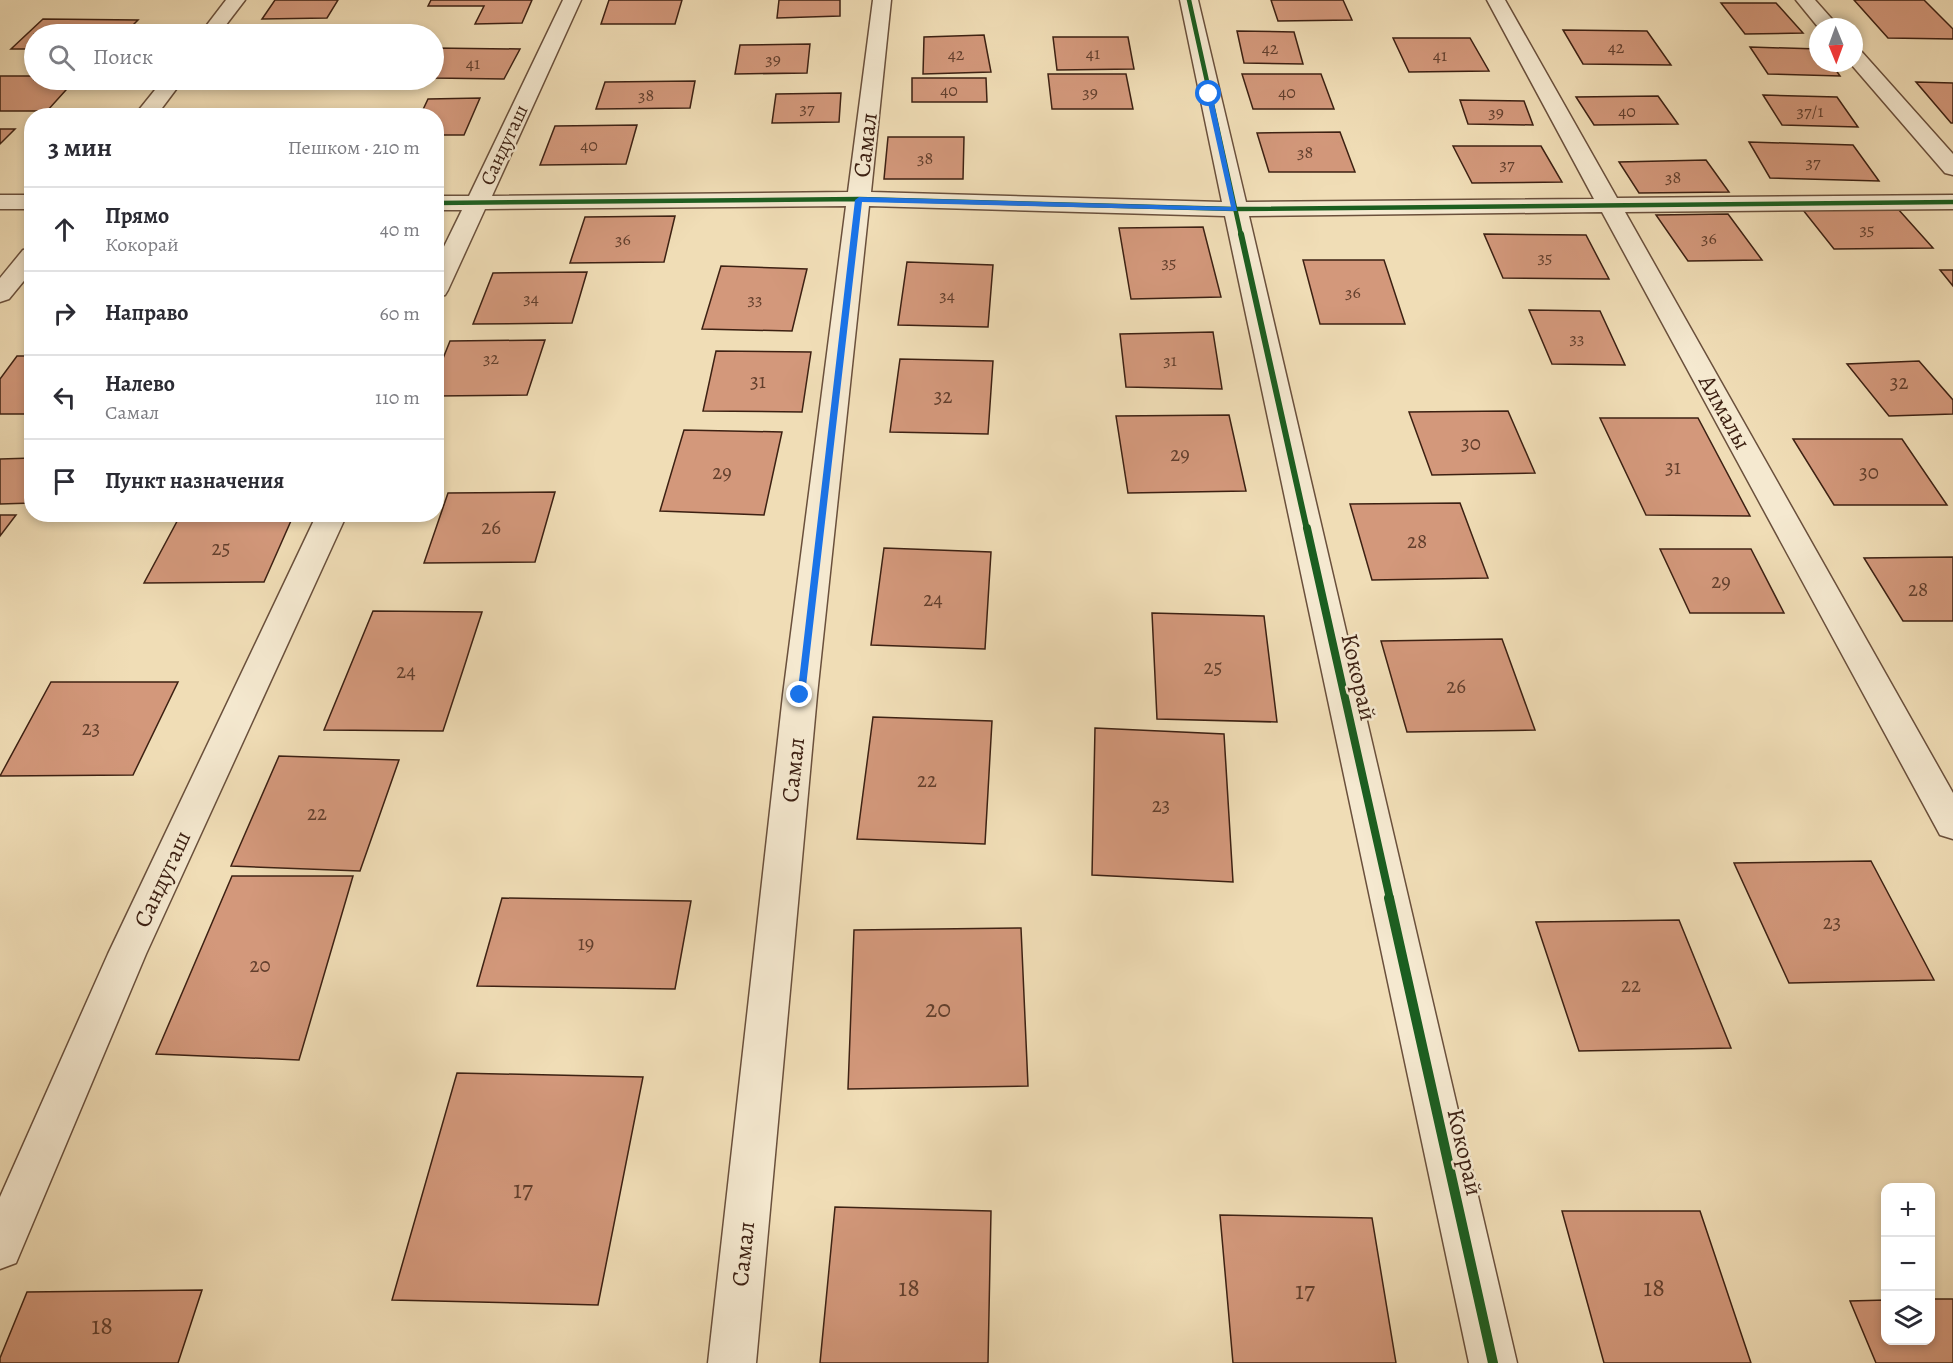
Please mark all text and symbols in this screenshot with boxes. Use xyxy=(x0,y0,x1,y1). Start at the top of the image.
north arrow xyxy=(1809,18,1863,72)
search box xyxy=(24,24,444,90)
house number: 42 xyxy=(1608,35,1625,59)
house number: 42 xyxy=(1262,36,1279,60)
icon: search xyxy=(45,41,78,74)
house number: 41 xyxy=(1086,41,1100,65)
text: Поиск xyxy=(93,42,153,72)
house number: 42 xyxy=(948,42,965,66)
house number: 41 xyxy=(1433,43,1447,67)
house number: 39 xyxy=(765,47,781,71)
house number: 41 xyxy=(466,51,480,75)
house number: 40 xyxy=(940,78,958,102)
house number: 39 xyxy=(1082,80,1098,104)
route start xyxy=(1195,80,1221,106)
house number: 40 xyxy=(1278,80,1296,104)
house number: 38 xyxy=(638,83,654,107)
house number: 37 xyxy=(799,96,815,120)
house number: 40 xyxy=(1618,99,1636,123)
house number: 37/1 xyxy=(1796,99,1824,123)
street label: Сандугаш xyxy=(474,100,534,190)
house number: 39 xyxy=(1488,100,1504,124)
street label: Самал xyxy=(845,111,885,179)
text: 3 мин xyxy=(48,130,112,165)
house number: 40 xyxy=(580,133,598,157)
text: Пешком · 210 m xyxy=(288,134,420,161)
house number: 38 xyxy=(1297,140,1313,164)
house number: 38 xyxy=(917,146,933,170)
house number: 37 xyxy=(1805,150,1821,174)
house number: 37 xyxy=(1499,152,1515,176)
house number: 38 xyxy=(1665,165,1681,189)
text: Прямо xyxy=(105,201,169,231)
icon: ahead xyxy=(48,213,81,246)
text: 40 m xyxy=(380,216,420,243)
house number: 35 xyxy=(1859,217,1875,241)
house number: 36 xyxy=(1701,226,1717,250)
house number: 36 xyxy=(615,227,631,251)
text: Кокорай xyxy=(105,231,179,258)
house number: 35 xyxy=(1537,245,1553,269)
house number: 35 xyxy=(1161,250,1177,274)
house number: 36 xyxy=(1345,280,1361,304)
house number: 34 xyxy=(939,283,955,307)
house number: 34 xyxy=(523,286,539,310)
house number: 33 xyxy=(748,287,762,311)
icon: right xyxy=(48,297,81,330)
text: Направо xyxy=(105,298,188,328)
text: 60 m xyxy=(380,300,420,327)
house number: 33 xyxy=(1570,326,1584,350)
house number: 32 xyxy=(483,346,499,370)
house number: 31 xyxy=(1163,348,1177,372)
house number: 31 xyxy=(750,367,766,395)
street label: Алмалы xyxy=(1691,368,1759,455)
house number: 32 xyxy=(1890,368,1908,396)
text: Налево xyxy=(105,369,175,399)
icon: left xyxy=(48,381,81,414)
house number: 32 xyxy=(934,382,952,410)
text: 110 m xyxy=(375,384,420,411)
text: Самал xyxy=(105,399,159,426)
house number: 30 xyxy=(1461,429,1481,457)
house number: 29 xyxy=(1170,440,1190,468)
house number: 31 xyxy=(1665,453,1681,481)
house number: 29 xyxy=(712,458,732,486)
house number: 30 xyxy=(1859,458,1879,486)
icon: arrive xyxy=(48,465,81,498)
text: Пункт назначения xyxy=(105,466,284,496)
house number: 26 xyxy=(481,513,501,541)
house number: 28 xyxy=(1407,527,1427,555)
house number: 25 xyxy=(211,534,231,562)
house number: 29 xyxy=(1711,567,1731,595)
house number: 28 xyxy=(1908,575,1928,603)
house number: 24 xyxy=(923,585,943,613)
street label: Кокорай xyxy=(1333,630,1385,724)
house number: 25 xyxy=(1203,653,1223,681)
house number: 24 xyxy=(396,657,416,685)
house number: 26 xyxy=(1446,672,1466,700)
route end xyxy=(786,681,812,707)
house number: 23 xyxy=(82,714,100,742)
street label: Самал xyxy=(774,736,812,804)
house number: 22 xyxy=(917,766,937,794)
house number: 23 xyxy=(1152,791,1170,819)
house number: 22 xyxy=(307,799,327,827)
street label: Сандугаш xyxy=(126,825,198,933)
house number: 23 xyxy=(1823,908,1841,936)
house number: 19 xyxy=(578,929,594,957)
house number: 20 xyxy=(249,951,271,979)
house number: 22 xyxy=(1621,971,1641,999)
house number: 20 xyxy=(925,991,951,1026)
street label: Кокорай xyxy=(1439,1105,1491,1199)
house number: 17 xyxy=(513,1172,533,1207)
map controls xyxy=(1881,1183,1935,1345)
button: + xyxy=(1881,1183,1935,1237)
street label: Самал xyxy=(724,1220,762,1288)
button: − xyxy=(1881,1237,1935,1291)
house number: 18 xyxy=(898,1270,920,1305)
house number: 18 xyxy=(1643,1270,1665,1305)
house number: 17 xyxy=(1295,1273,1315,1308)
button: layers xyxy=(1881,1291,1935,1345)
house number: 18 xyxy=(91,1308,113,1343)

